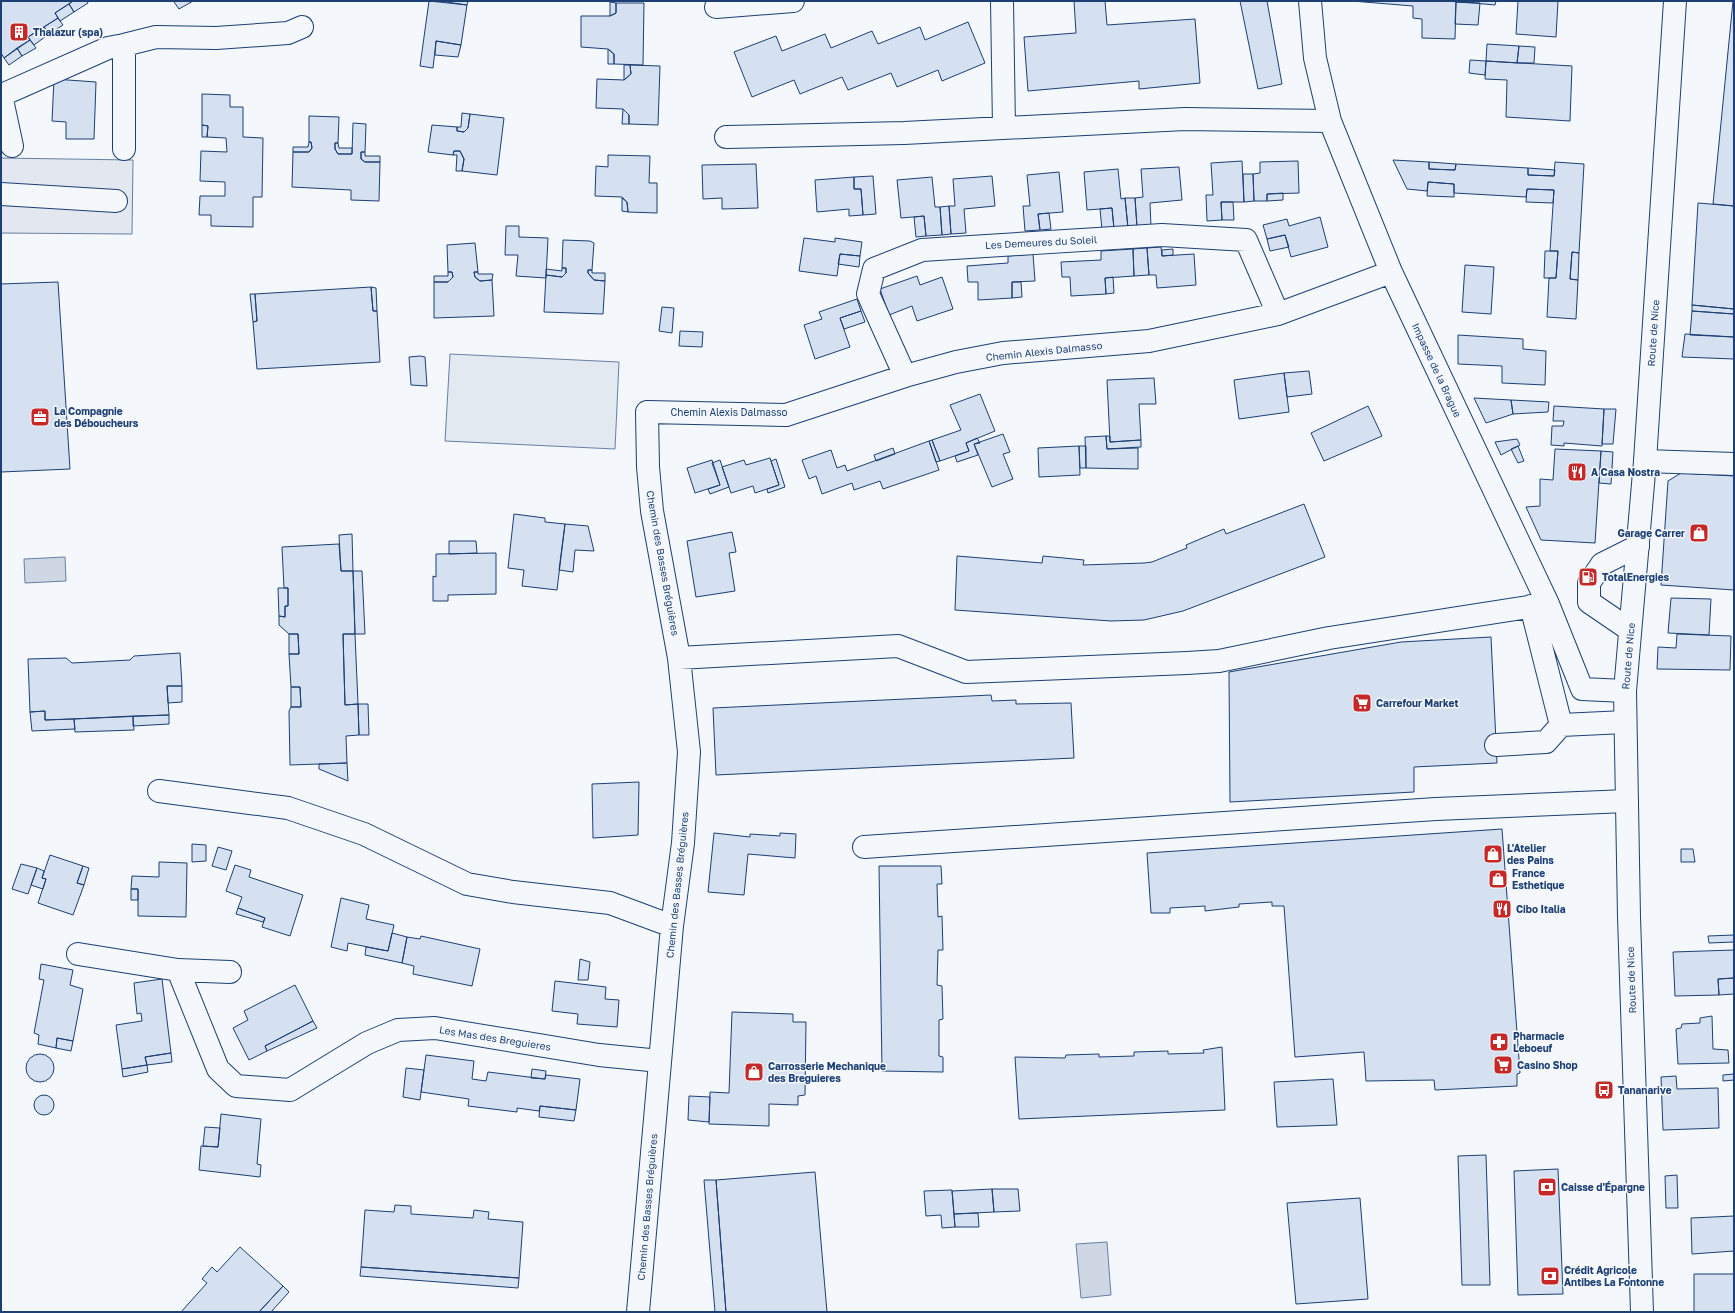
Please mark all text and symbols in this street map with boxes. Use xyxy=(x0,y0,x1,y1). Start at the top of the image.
building icon: Thalazur (spa) xyxy=(8,21,30,43)
place label: Thalazur (spa) xyxy=(33,26,103,38)
street label: Les Demeures du Soleil xyxy=(985,233,1097,251)
street label: Route de Nice xyxy=(1645,299,1661,367)
street label: Impasse de la Brague xyxy=(1410,321,1464,419)
street label: Chemin Alexis Dalmasso xyxy=(985,339,1103,363)
place label: La Compagnie des Déboucheurs xyxy=(54,405,139,429)
office icon: La Compagnie des Déboucheurs xyxy=(29,406,51,428)
street label: Chemin Alexis Dalmasso xyxy=(670,406,788,418)
restaurant icon: A Casa Nostra xyxy=(1566,461,1588,483)
place label: A Casa Nostra xyxy=(1591,466,1660,478)
street label: Chemin des Basses Bréguières xyxy=(644,490,682,636)
shop icon: Garage Carrer xyxy=(1688,522,1710,544)
place label: Garage Carrer xyxy=(1617,527,1685,539)
fuel station icon: TotalEnergies xyxy=(1577,566,1599,588)
place label: TotalEnergies xyxy=(1602,571,1670,583)
street label: Route de Nice xyxy=(1619,622,1637,690)
supermarket icon: Carrefour Market xyxy=(1351,692,1373,714)
place label: Carrefour Market xyxy=(1376,697,1458,709)
street label: Chemin des Basses Bréguières xyxy=(663,811,691,959)
place label: L'Atelier des Pains xyxy=(1507,842,1554,866)
shop icon: L'Atelier des Pains xyxy=(1482,843,1504,865)
place label: France Esthetique xyxy=(1512,867,1565,891)
shop icon: France Esthetique xyxy=(1487,868,1509,890)
restaurant icon: Cibo Italia xyxy=(1491,898,1513,920)
place label: Cibo Italia xyxy=(1516,903,1566,915)
street label: Route de Nice xyxy=(1624,946,1638,1014)
street label: Les Mas des Breguieres xyxy=(438,1023,552,1053)
place label: Pharmacie Leboeuf xyxy=(1513,1030,1564,1054)
pharmacy icon: Pharmacie Leboeuf xyxy=(1488,1031,1510,1053)
supermarket icon: Casino Shop xyxy=(1492,1054,1514,1076)
place label: Casino Shop xyxy=(1517,1059,1578,1071)
place label: Carrosserie Mechanique des Breguieres xyxy=(768,1060,886,1084)
shop icon: Carrosserie Mechanique des Breguieres xyxy=(743,1061,765,1083)
bus stop icon: Tananarive xyxy=(1593,1079,1615,1101)
place label: Tananarive xyxy=(1618,1084,1672,1096)
street label: Chemin des Basses Bréguières xyxy=(635,1133,659,1281)
bank icon: Caisse d'Épargne xyxy=(1536,1176,1558,1198)
place label: Caisse d'Épargne xyxy=(1561,1181,1645,1193)
place label: Crédit Agricole Antibes La Fontonne xyxy=(1564,1264,1664,1288)
bank icon: Crédit Agricole Antibes La Fontonne xyxy=(1539,1265,1561,1287)

